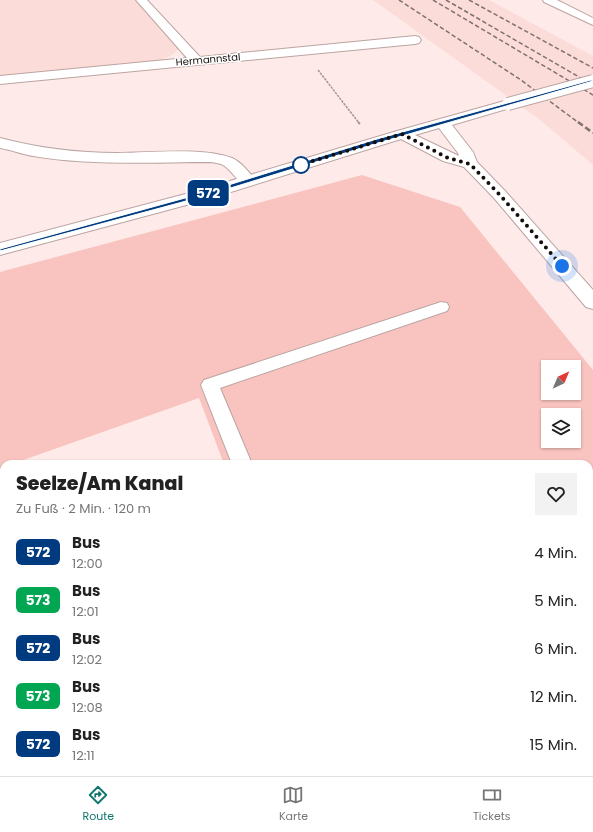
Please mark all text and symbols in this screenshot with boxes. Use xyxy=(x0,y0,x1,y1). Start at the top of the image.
street label: Hermannstal xyxy=(175,49,241,70)
unlabelled marker xyxy=(292,156,310,174)
line badge: 572 xyxy=(185,180,231,206)
text: 572 xyxy=(196,183,220,203)
your location xyxy=(552,256,572,276)
north arrow xyxy=(541,360,581,400)
map controls xyxy=(541,360,581,448)
button: layers xyxy=(541,408,581,448)
text: Seelze/Am Kanal xyxy=(16,470,183,497)
button: heart xyxy=(535,473,577,515)
text: Zu Fuß · 2 Min. · 120 m xyxy=(16,499,151,518)
text: Bus xyxy=(72,532,100,553)
text: 572 xyxy=(26,542,50,562)
text: 4 Min. xyxy=(534,542,577,563)
text: 12:00 xyxy=(72,554,103,573)
text: Bus xyxy=(72,580,100,601)
text: 573 xyxy=(25,590,51,610)
text: 5 Min. xyxy=(534,590,577,611)
text: 12:01 xyxy=(72,602,99,621)
text: Bus xyxy=(72,628,100,649)
text: 572 xyxy=(26,638,50,658)
text: 6 Min. xyxy=(534,638,577,659)
text: 12:02 xyxy=(72,650,102,669)
text: Bus xyxy=(72,676,100,697)
text: 573 xyxy=(25,686,51,706)
text: 12 Min. xyxy=(530,686,577,707)
text: 12:08 xyxy=(72,698,103,717)
text: Bus xyxy=(72,724,100,745)
text: 572 xyxy=(26,734,50,754)
text: 15 Min. xyxy=(529,734,577,755)
text: 12:11 xyxy=(72,746,95,765)
tab: Route xyxy=(82,784,114,825)
tab: Karte xyxy=(279,784,308,825)
tab: Tickets xyxy=(473,784,511,825)

